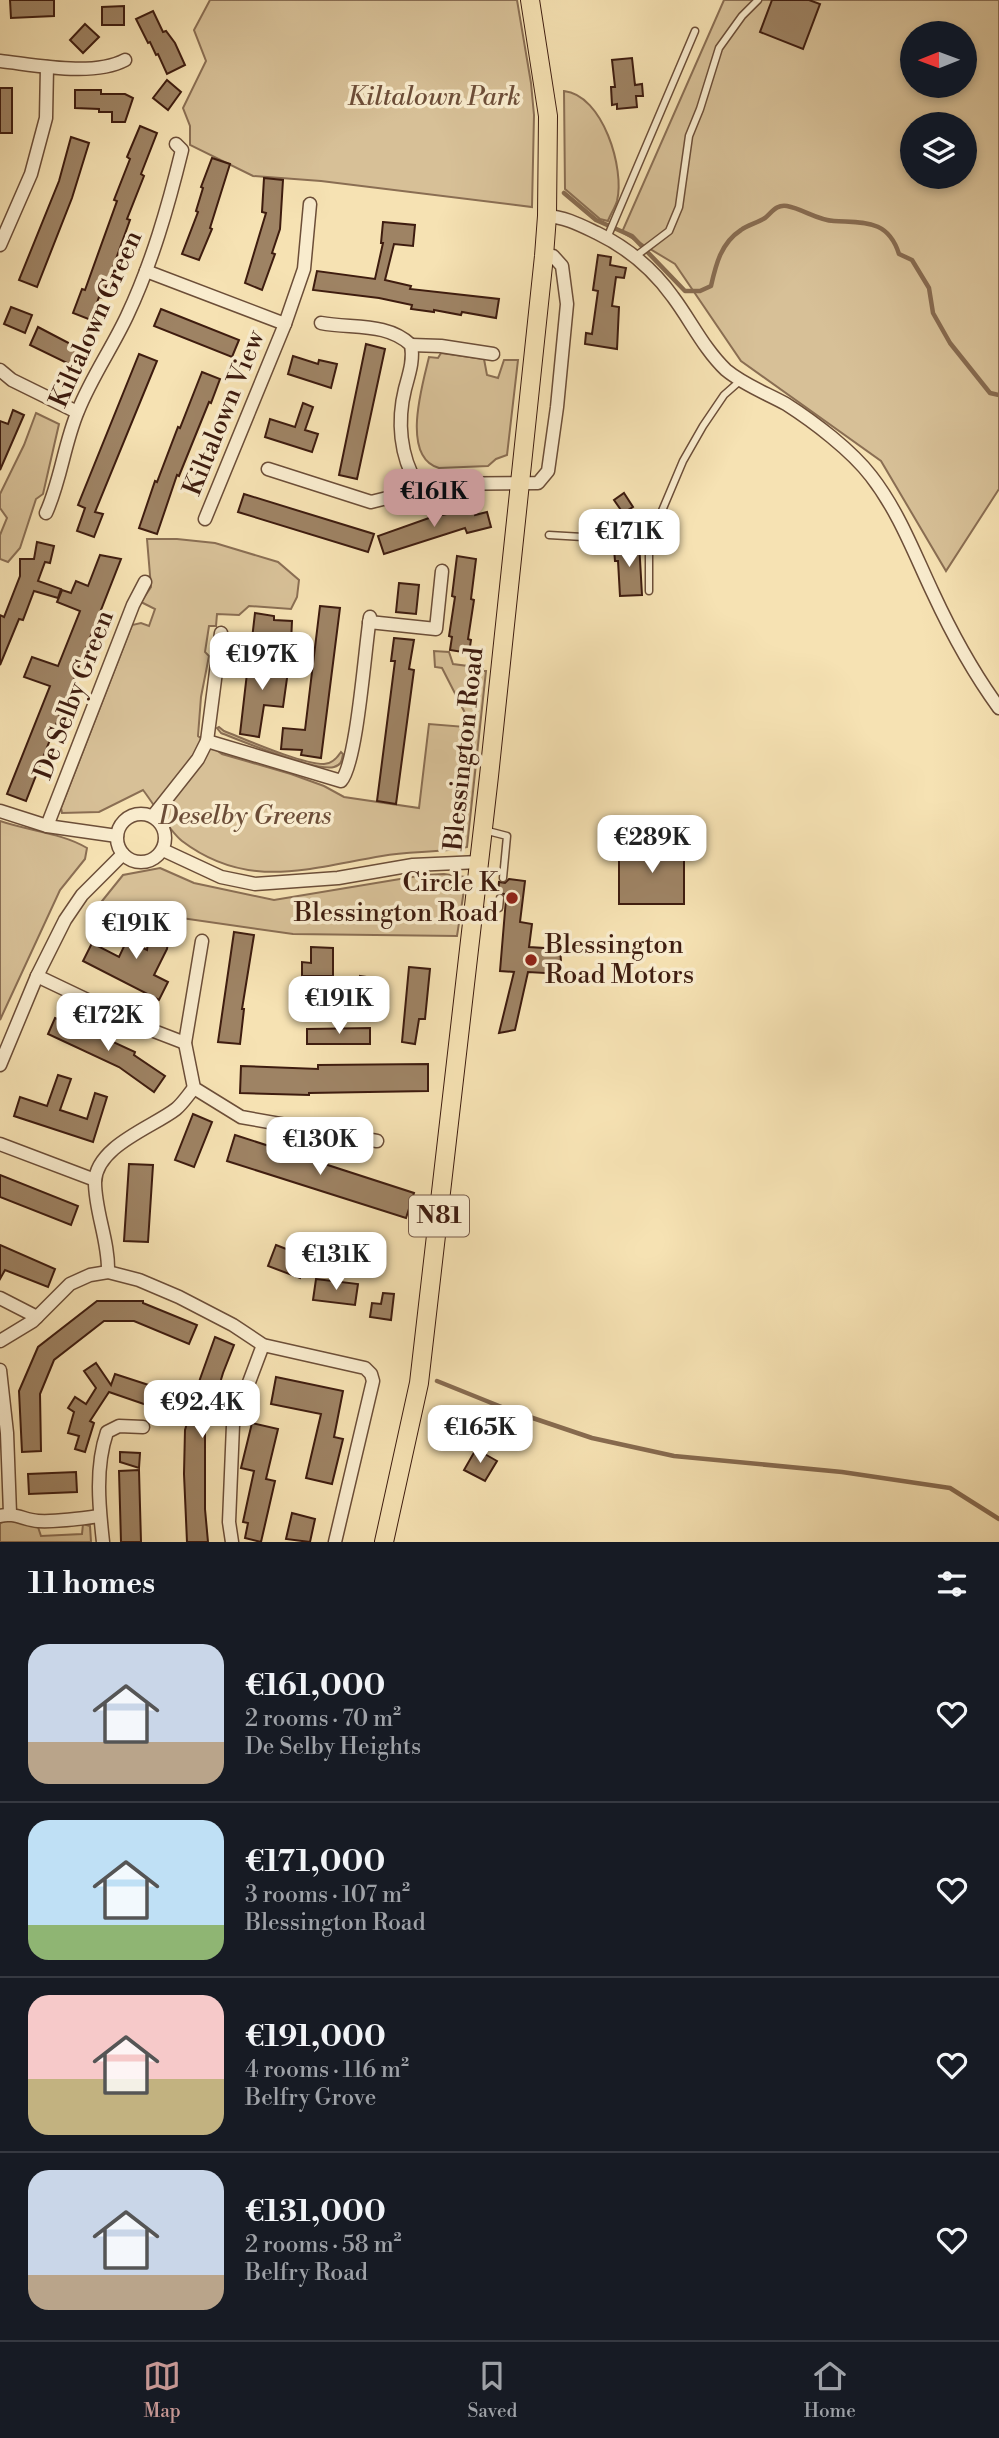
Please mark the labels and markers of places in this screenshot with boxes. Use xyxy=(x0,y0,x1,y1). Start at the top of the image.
pin: €161K xyxy=(385,470,483,529)
pin: €171K xyxy=(580,510,678,569)
pin: €197K xyxy=(213,632,311,692)
pin: €289K xyxy=(603,816,701,875)
place label: Circle K Blessington Road xyxy=(293,867,500,929)
marker: Circle K Blessington Road xyxy=(504,890,520,906)
pin: €191K xyxy=(87,902,185,961)
place label: Blessington Road Motors xyxy=(544,929,694,991)
marker: Blessington Road Motors xyxy=(523,952,539,968)
pin: €191K xyxy=(290,976,388,1036)
pin: €172K xyxy=(59,993,157,1053)
pin: €130K xyxy=(271,1118,369,1177)
pin: €131K xyxy=(287,1232,385,1292)
pin: €92.4K xyxy=(145,1380,259,1440)
pin: €165K xyxy=(431,1406,529,1465)

